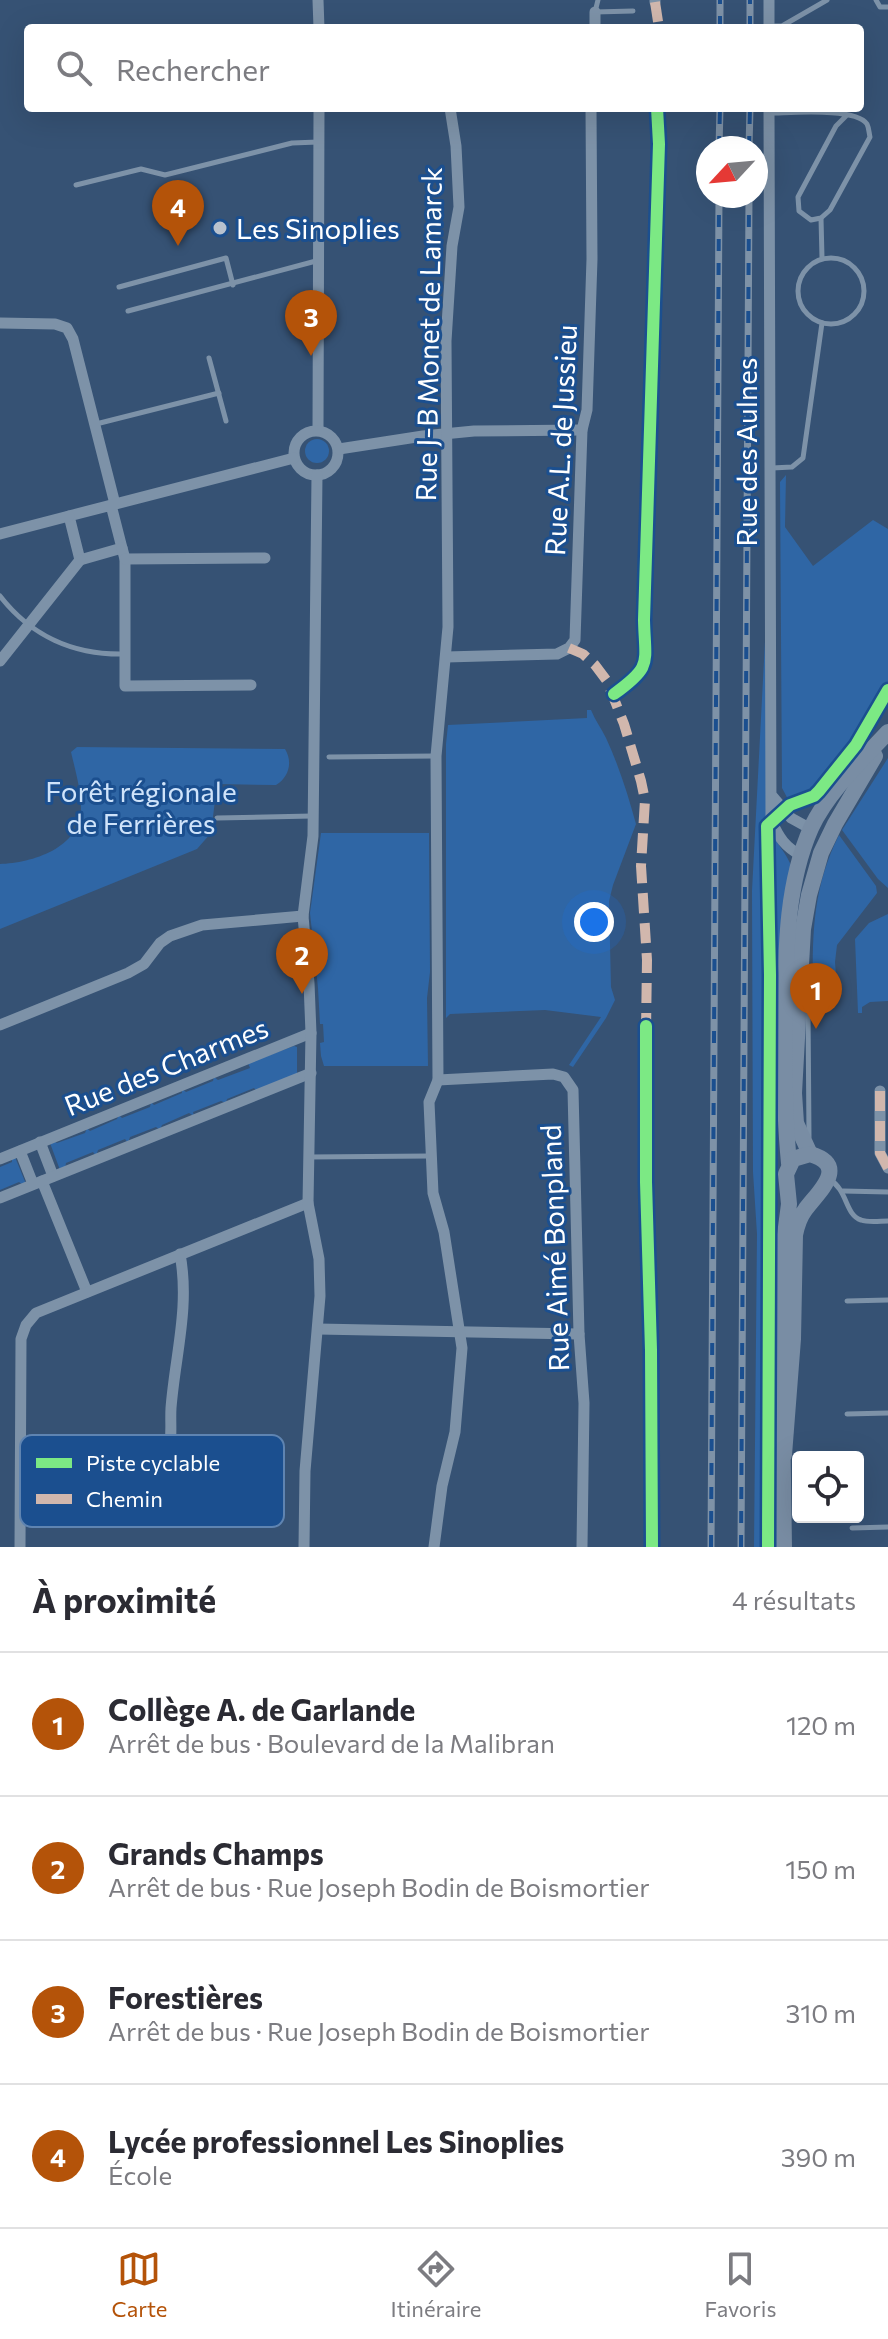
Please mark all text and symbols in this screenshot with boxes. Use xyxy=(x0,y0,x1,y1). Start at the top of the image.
search box xyxy=(24,24,864,112)
icon: search xyxy=(52,46,96,90)
text: Rechercher xyxy=(116,50,270,87)
north arrow xyxy=(696,136,768,208)
street label: Rue J-B Monet de Lamarck xyxy=(408,166,448,502)
pin: 4 xyxy=(152,180,204,246)
place label: Les Sinoplies xyxy=(236,211,400,245)
marker: Les Sinoplies xyxy=(211,219,229,237)
pin: 3 xyxy=(285,290,337,356)
street label: Rue A.L. de Jussieu xyxy=(537,324,583,556)
street label: Rue des Aulnes xyxy=(729,358,763,546)
park label: Forêt régionale de Ferrières xyxy=(45,774,237,840)
your location xyxy=(574,902,614,942)
pin: 2 xyxy=(276,928,328,994)
pin: 1 xyxy=(790,963,842,1029)
street label: Rue des Charmes xyxy=(59,1010,273,1122)
street label: Rue Aimé Bonpland xyxy=(533,1124,575,1372)
legend xyxy=(20,1435,284,1527)
text: Piste cyclable xyxy=(86,1449,220,1476)
map controls xyxy=(792,1451,864,1523)
button: locate xyxy=(792,1451,864,1523)
text: Chemin xyxy=(86,1485,163,1512)
text: À proximité xyxy=(32,1578,216,1620)
text: 4 résultats xyxy=(732,1584,856,1615)
text: Collège A. de Garlande xyxy=(108,1690,415,1727)
text: 1 xyxy=(52,1709,64,1740)
text: 120 m xyxy=(786,1709,856,1740)
text: Arrêt de bus · Boulevard de la Malibran xyxy=(108,1727,555,1758)
text: Grands Champs xyxy=(108,1834,324,1871)
text: 2 xyxy=(51,1853,65,1884)
text: 150 m xyxy=(785,1853,856,1884)
text: Arrêt de bus · Rue Joseph Bodin de Boismortier xyxy=(108,1871,650,1902)
text: Forestières xyxy=(108,1978,263,2015)
text: 3 xyxy=(50,1997,66,2028)
text: 310 m xyxy=(785,1997,856,2028)
text: Arrêt de bus · Rue Joseph Bodin de Boismortier xyxy=(108,2015,650,2046)
text: Lycée professionnel Les Sinoplies xyxy=(108,2122,564,2159)
text: 4 xyxy=(50,2141,66,2172)
text: 390 m xyxy=(781,2141,856,2172)
text: École xyxy=(108,2159,172,2190)
tab: Carte xyxy=(112,2247,167,2322)
tab: Itinéraire xyxy=(391,2247,481,2322)
tab: Favoris xyxy=(704,2247,776,2322)

